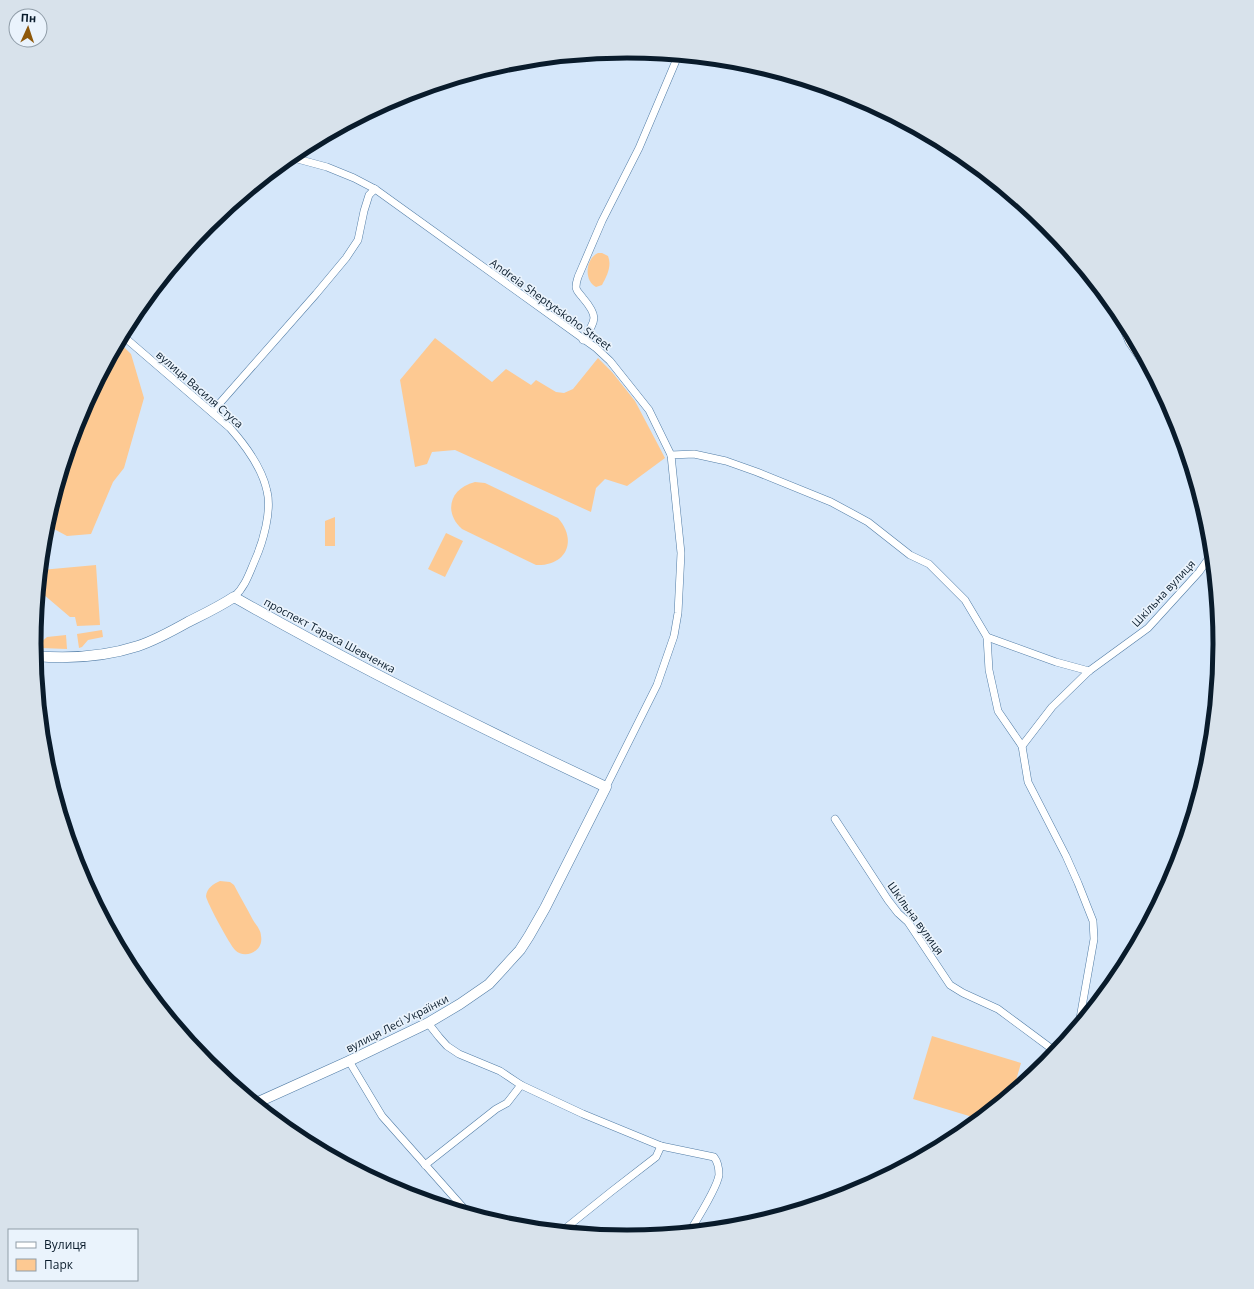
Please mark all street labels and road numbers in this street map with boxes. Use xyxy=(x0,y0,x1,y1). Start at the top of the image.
street label: Andreia Sheptytskoho Street xyxy=(487,255,615,353)
street label: вулиця Василя Стуса xyxy=(153,347,247,431)
street label: Шкільна вулиця xyxy=(1128,556,1198,630)
street label: проспект Тараса Шевченка xyxy=(262,594,398,676)
street label: Шкільна вулиця xyxy=(884,879,948,957)
street label: вулиця Лесі Українки xyxy=(343,991,451,1055)

